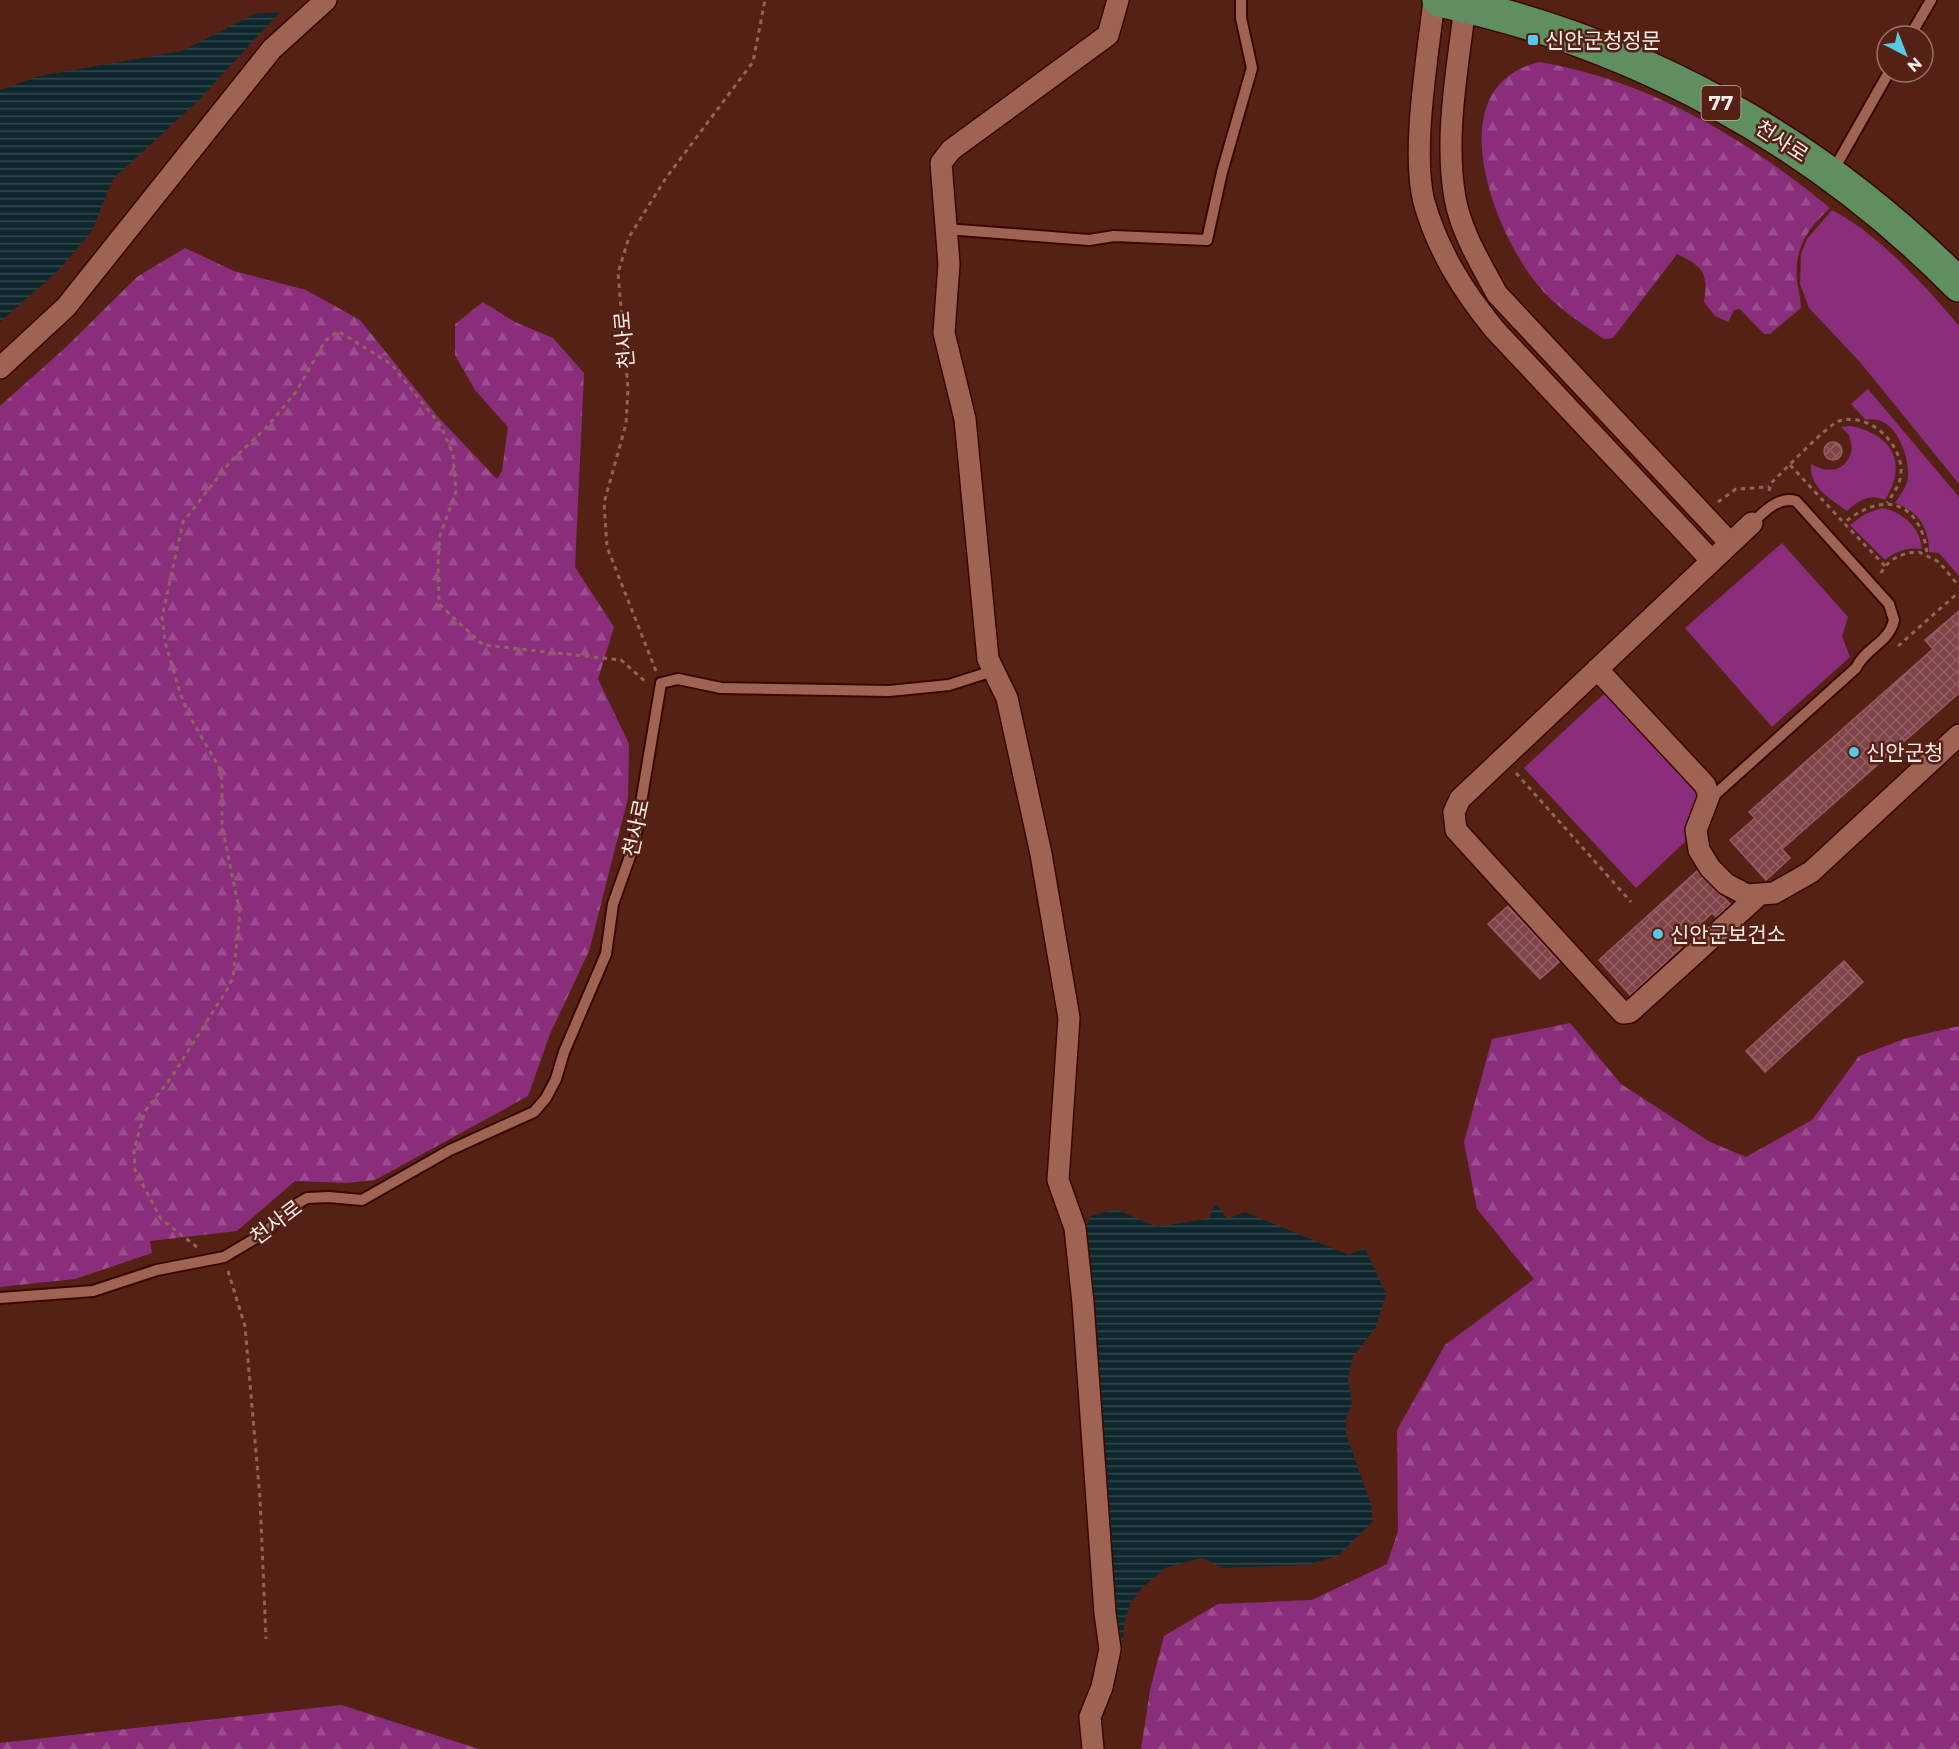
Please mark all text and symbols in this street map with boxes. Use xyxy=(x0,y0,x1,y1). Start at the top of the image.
north arrow xyxy=(1875,24,1935,84)
place label: 신안군청정문 xyxy=(1545,28,1661,53)
marker: 신안군청정문 xyxy=(1526,33,1540,47)
text: N xyxy=(1904,53,1926,76)
road number: 77 xyxy=(1702,86,1740,120)
street label: 천사로 xyxy=(1751,115,1813,167)
street label: 천사로 xyxy=(609,310,639,370)
place label: 신안군청 xyxy=(1866,740,1943,765)
marker: 신안군청 xyxy=(1847,745,1861,759)
street label: 천사로 xyxy=(618,797,654,859)
place label: 신안군보건소 xyxy=(1670,922,1786,947)
marker: 신안군보건소 xyxy=(1651,927,1665,941)
street label: 천사로 xyxy=(245,1195,307,1249)

